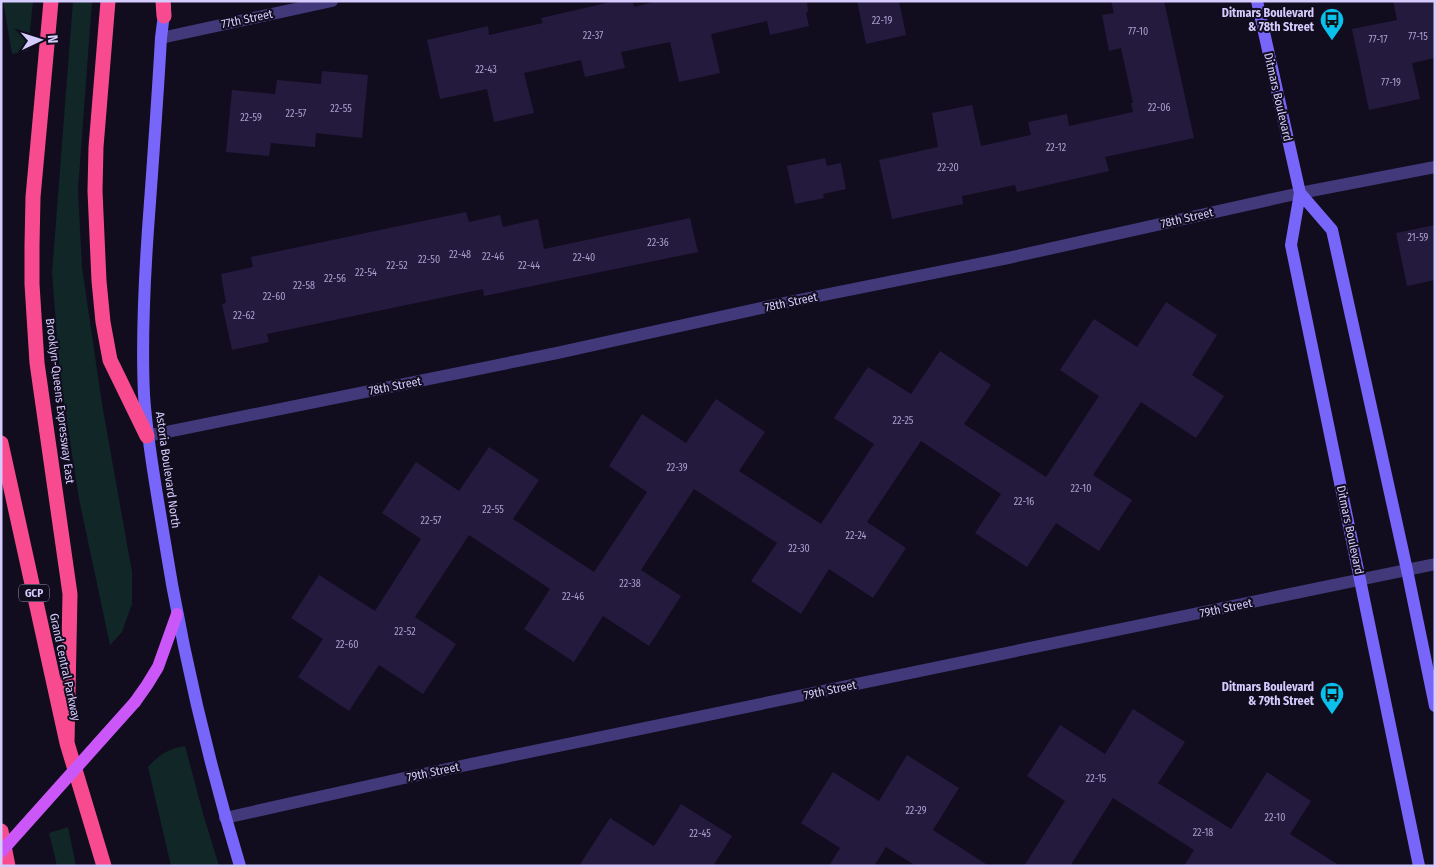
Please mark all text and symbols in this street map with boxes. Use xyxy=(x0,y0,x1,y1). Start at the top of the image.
place label: Ditmars Boulevard & 78th Street xyxy=(1222,6,1315,34)
street label: 77th Street xyxy=(220,7,274,31)
bus stop icon: Ditmars Boulevard & 78th Street xyxy=(1319,7,1345,41)
north arrow xyxy=(15,15,65,65)
house number: 22-19 xyxy=(872,15,892,27)
house number: 77-10 xyxy=(1128,26,1148,38)
house number: 22-37 xyxy=(583,30,603,42)
house number: 77-15 xyxy=(1408,31,1428,43)
text: N xyxy=(44,34,61,44)
house number: 77-17 xyxy=(1368,34,1388,46)
street label: Ditmars Boulevard xyxy=(1261,51,1295,143)
house number: 22-43 xyxy=(475,64,497,76)
house number: 77-19 xyxy=(1381,77,1401,89)
house number: 22-06 xyxy=(1148,102,1170,114)
house number: 22-55 xyxy=(330,103,352,115)
house number: 22-57 xyxy=(286,108,306,120)
house number: 22-59 xyxy=(240,112,262,124)
house number: 22-12 xyxy=(1046,142,1067,154)
house number: 22-20 xyxy=(937,162,959,174)
street label: 78th Street xyxy=(1159,205,1215,231)
house number: 21-59 xyxy=(1408,232,1429,244)
house number: 22-36 xyxy=(647,237,669,249)
house number: 22-48 xyxy=(449,249,471,261)
house number: 22-46 xyxy=(482,251,504,263)
house number: 22-40 xyxy=(573,252,595,264)
house number: 22-50 xyxy=(418,254,440,266)
house number: 22-52 xyxy=(386,260,408,272)
house number: 22-44 xyxy=(518,260,540,272)
house number: 22-54 xyxy=(355,267,377,279)
house number: 22-56 xyxy=(324,273,346,285)
house number: 22-58 xyxy=(293,280,315,292)
street label: 78th Street xyxy=(764,290,819,314)
house number: 22-60 xyxy=(263,291,285,303)
house number: 22-62 xyxy=(233,310,255,322)
street label: Brooklyn-Queens Expressway East xyxy=(43,317,77,485)
street label: 78th Street xyxy=(368,374,423,398)
street label: Astoria Boulevard North xyxy=(153,411,183,529)
house number: 22-25 xyxy=(893,415,914,427)
house number: 22-39 xyxy=(666,462,688,474)
house number: 22-10 xyxy=(1071,483,1091,495)
street label: Ditmars Boulevard xyxy=(1334,484,1366,576)
house number: 22-16 xyxy=(1014,496,1034,508)
house number: 22-55 xyxy=(482,504,504,516)
house number: 22-57 xyxy=(421,515,441,527)
house number: 22-24 xyxy=(846,530,867,542)
house number: 22-30 xyxy=(788,543,810,555)
house number: 22-38 xyxy=(619,578,641,590)
road number: GCP xyxy=(19,584,49,602)
house number: 22-46 xyxy=(562,591,584,603)
street label: 79th Street xyxy=(1199,596,1253,620)
street label: Grand Central Parkway xyxy=(47,612,83,723)
house number: 22-52 xyxy=(394,626,416,638)
house number: 22-60 xyxy=(336,639,358,651)
street label: 79th Street xyxy=(803,678,857,702)
place label: Ditmars Boulevard & 79th Street xyxy=(1222,680,1315,708)
bus stop icon: Ditmars Boulevard & 79th Street xyxy=(1319,681,1345,715)
street label: 79th Street xyxy=(406,760,460,784)
house number: 22-15 xyxy=(1086,773,1107,785)
house number: 22-29 xyxy=(905,805,927,817)
house number: 22-10 xyxy=(1265,812,1285,824)
house number: 22-18 xyxy=(1193,827,1213,839)
house number: 22-45 xyxy=(689,828,711,840)

